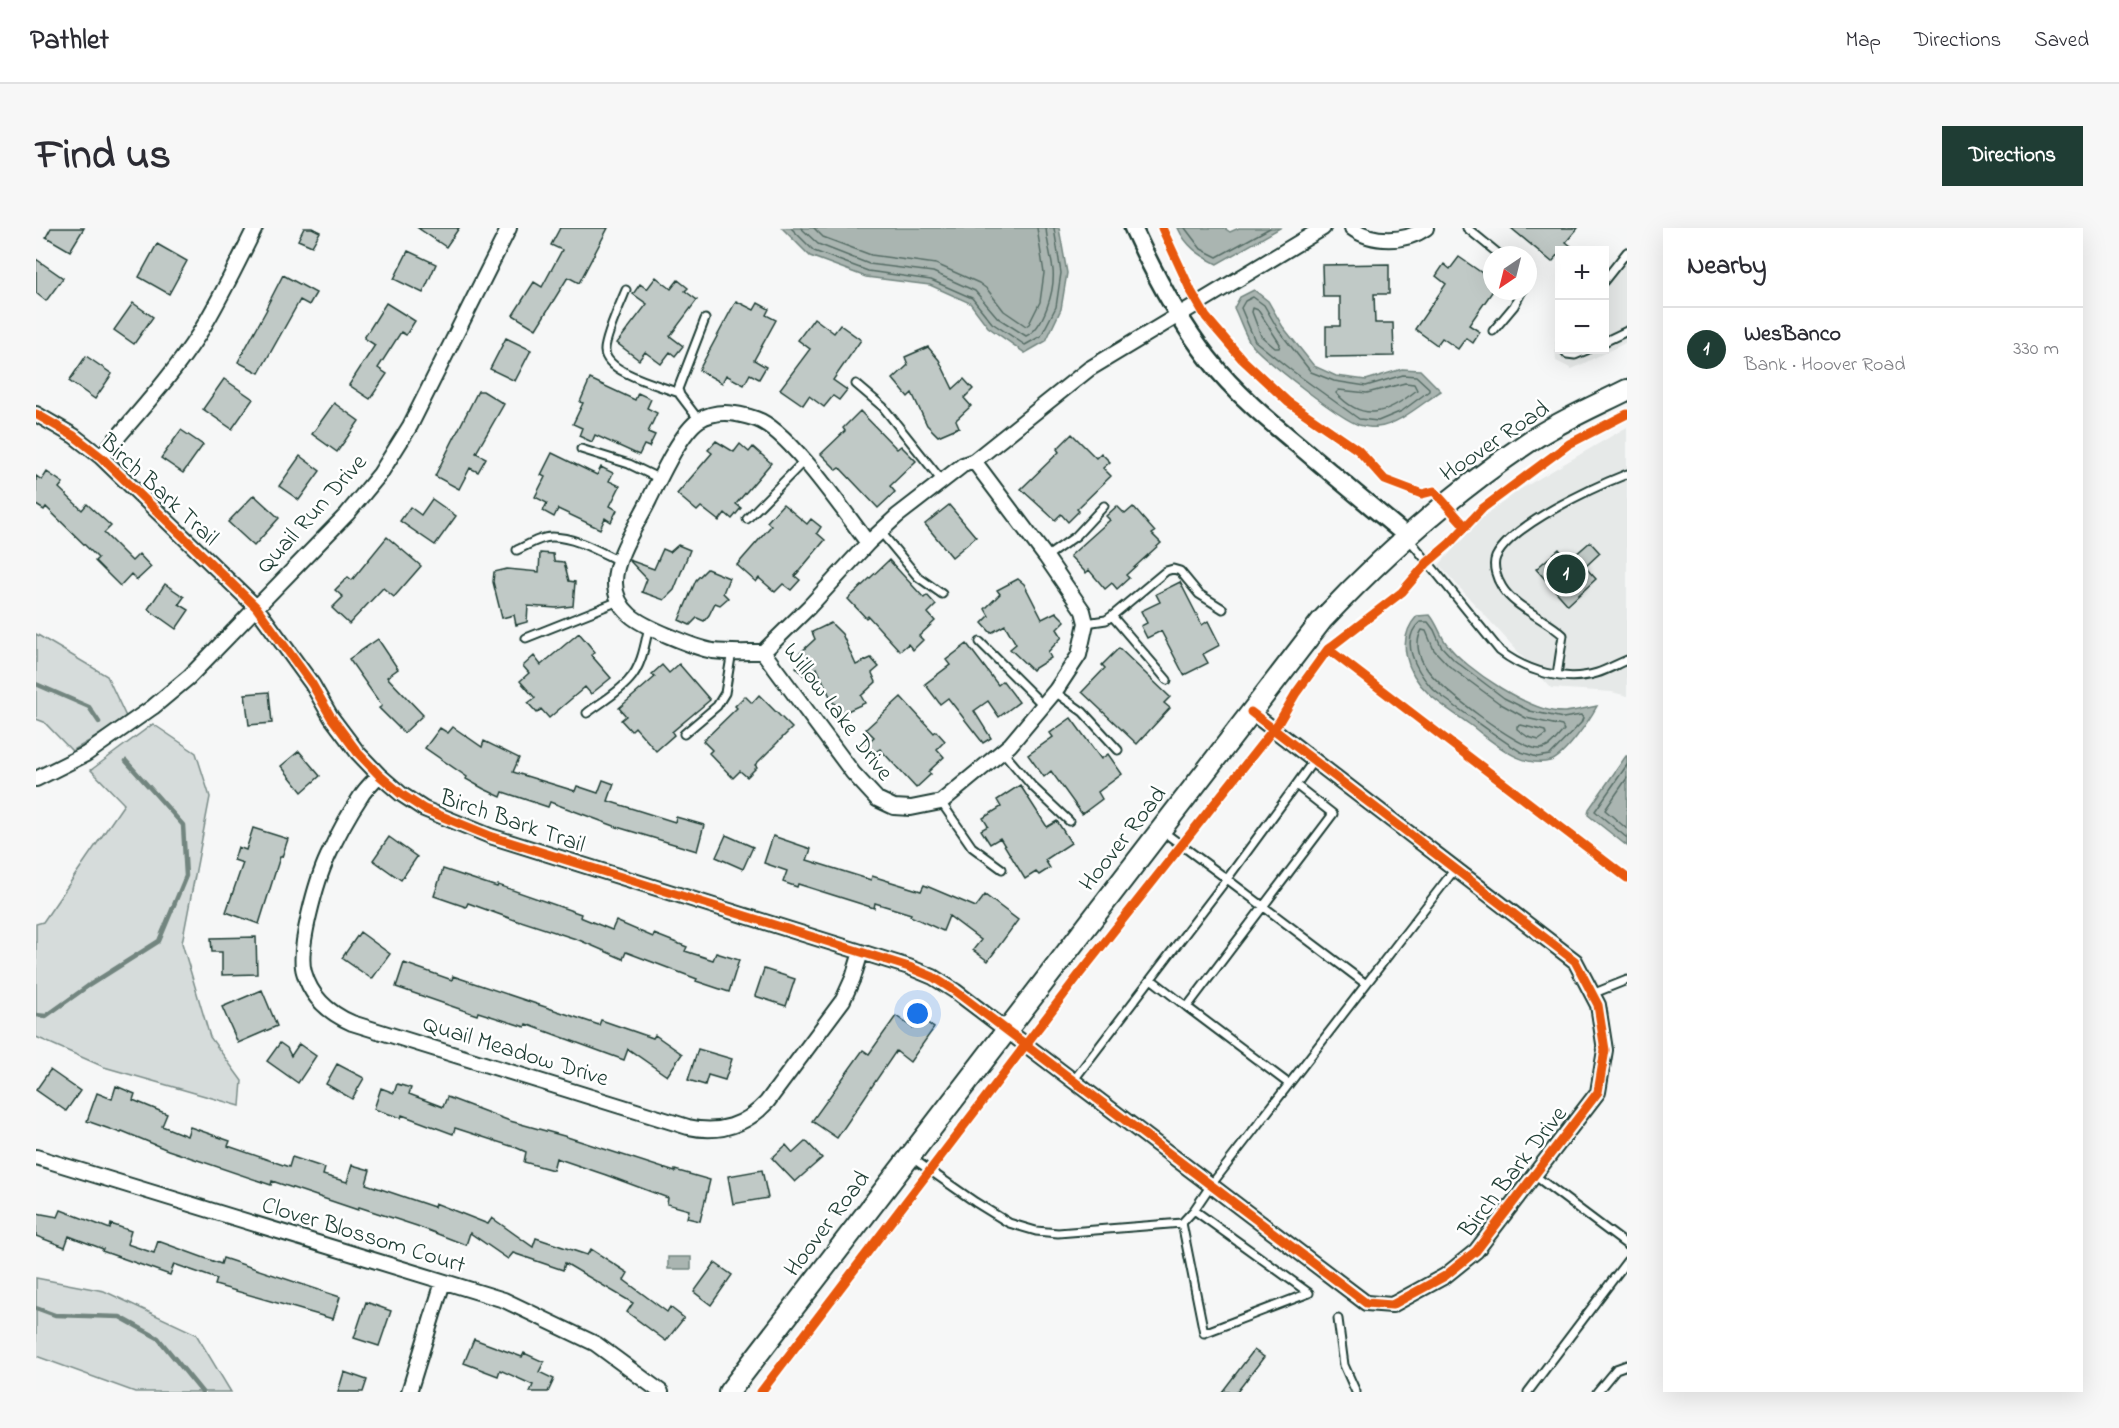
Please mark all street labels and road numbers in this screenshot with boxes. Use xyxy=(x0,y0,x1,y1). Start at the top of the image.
street label: Hoover Road xyxy=(1434,392,1558,492)
street label: Birch Bark Trail xyxy=(90,426,226,555)
street label: Quail Run Drive xyxy=(249,447,377,583)
street label: Willow Lake Drive xyxy=(773,636,901,789)
street label: Hoover Road xyxy=(1072,779,1177,900)
street label: Birch Bark Trail xyxy=(434,781,590,864)
street label: Quail Meadow Drive xyxy=(418,1008,613,1097)
street label: Birch Bark Drive xyxy=(1451,1099,1577,1247)
street label: Hoover Road xyxy=(776,1164,880,1285)
street label: Clover Blossom Court xyxy=(257,1189,469,1284)

